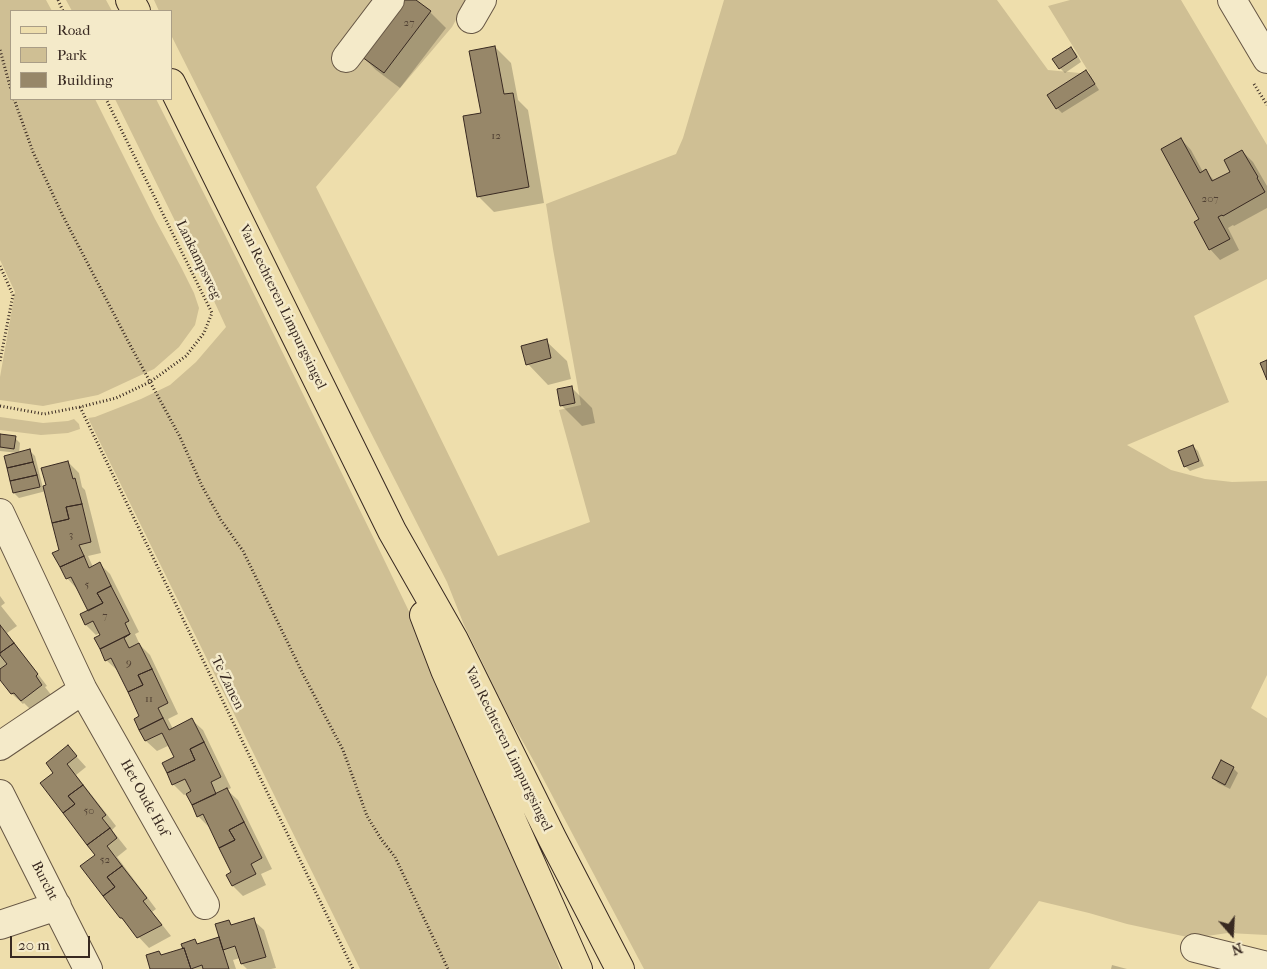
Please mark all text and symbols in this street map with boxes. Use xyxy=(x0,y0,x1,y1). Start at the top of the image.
legend xyxy=(10,10,172,100)
house number: 27 xyxy=(404,16,414,30)
text: Road xyxy=(57,21,90,39)
text: Park xyxy=(57,46,87,64)
text: Building xyxy=(57,71,113,89)
house number: 12 xyxy=(491,129,501,143)
house number: 207 xyxy=(1201,192,1219,206)
street label: Lankampsweg xyxy=(172,218,224,302)
street label: Van Rechteren Limpurgsingel xyxy=(235,222,329,392)
house number: 3 xyxy=(69,528,73,542)
house number: 5 xyxy=(85,578,89,592)
house number: 7 xyxy=(102,609,108,623)
street label: Te Zanen xyxy=(207,654,247,712)
house number: 9 xyxy=(126,656,132,670)
street label: Van Rechteren Limpurgsingel xyxy=(461,664,555,834)
house number: 11 xyxy=(145,692,153,706)
street label: Het Oude Hof xyxy=(116,757,172,839)
house number: 50 xyxy=(84,804,94,818)
house number: 52 xyxy=(100,853,110,867)
street label: Burcht xyxy=(27,859,61,903)
north arrow xyxy=(1207,909,1257,959)
scale bar xyxy=(12,926,92,958)
text: 20 m xyxy=(18,936,50,954)
text: N xyxy=(1229,939,1245,958)

